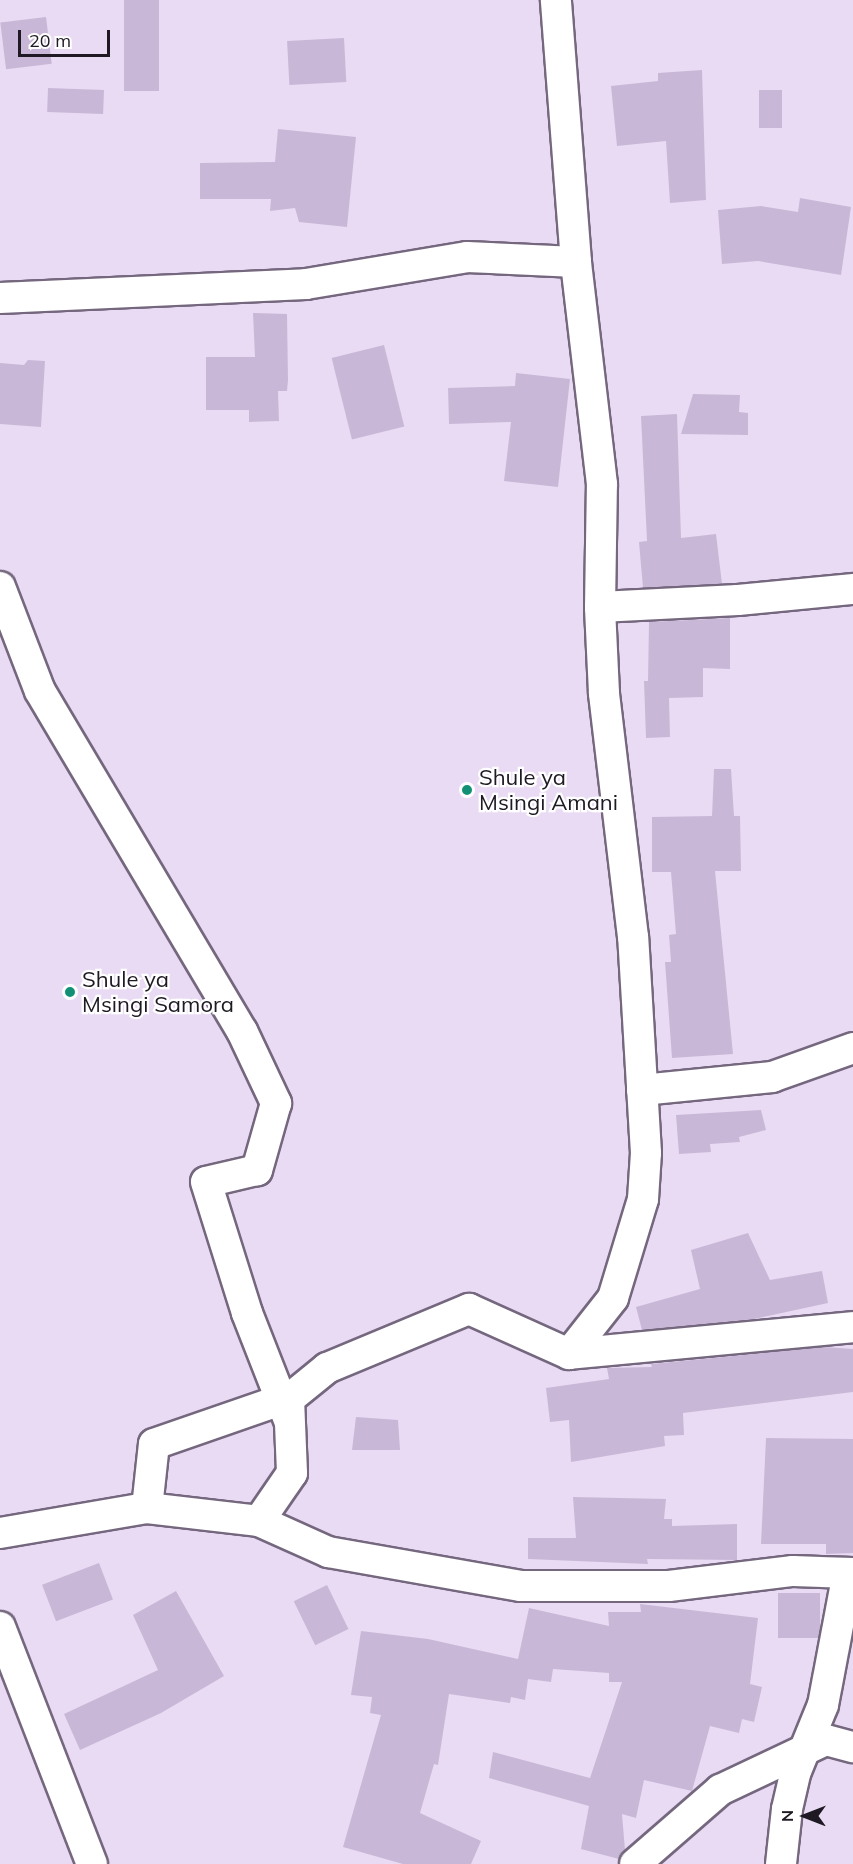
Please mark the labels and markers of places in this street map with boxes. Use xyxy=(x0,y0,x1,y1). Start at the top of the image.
place label: Shule ya Msingi Amani xyxy=(479,764,618,816)
marker: Shule ya Msingi Amani xyxy=(460,783,474,797)
place label: Shule ya Msingi Samora xyxy=(82,966,234,1017)
marker: Shule ya Msingi Samora xyxy=(63,985,77,999)

